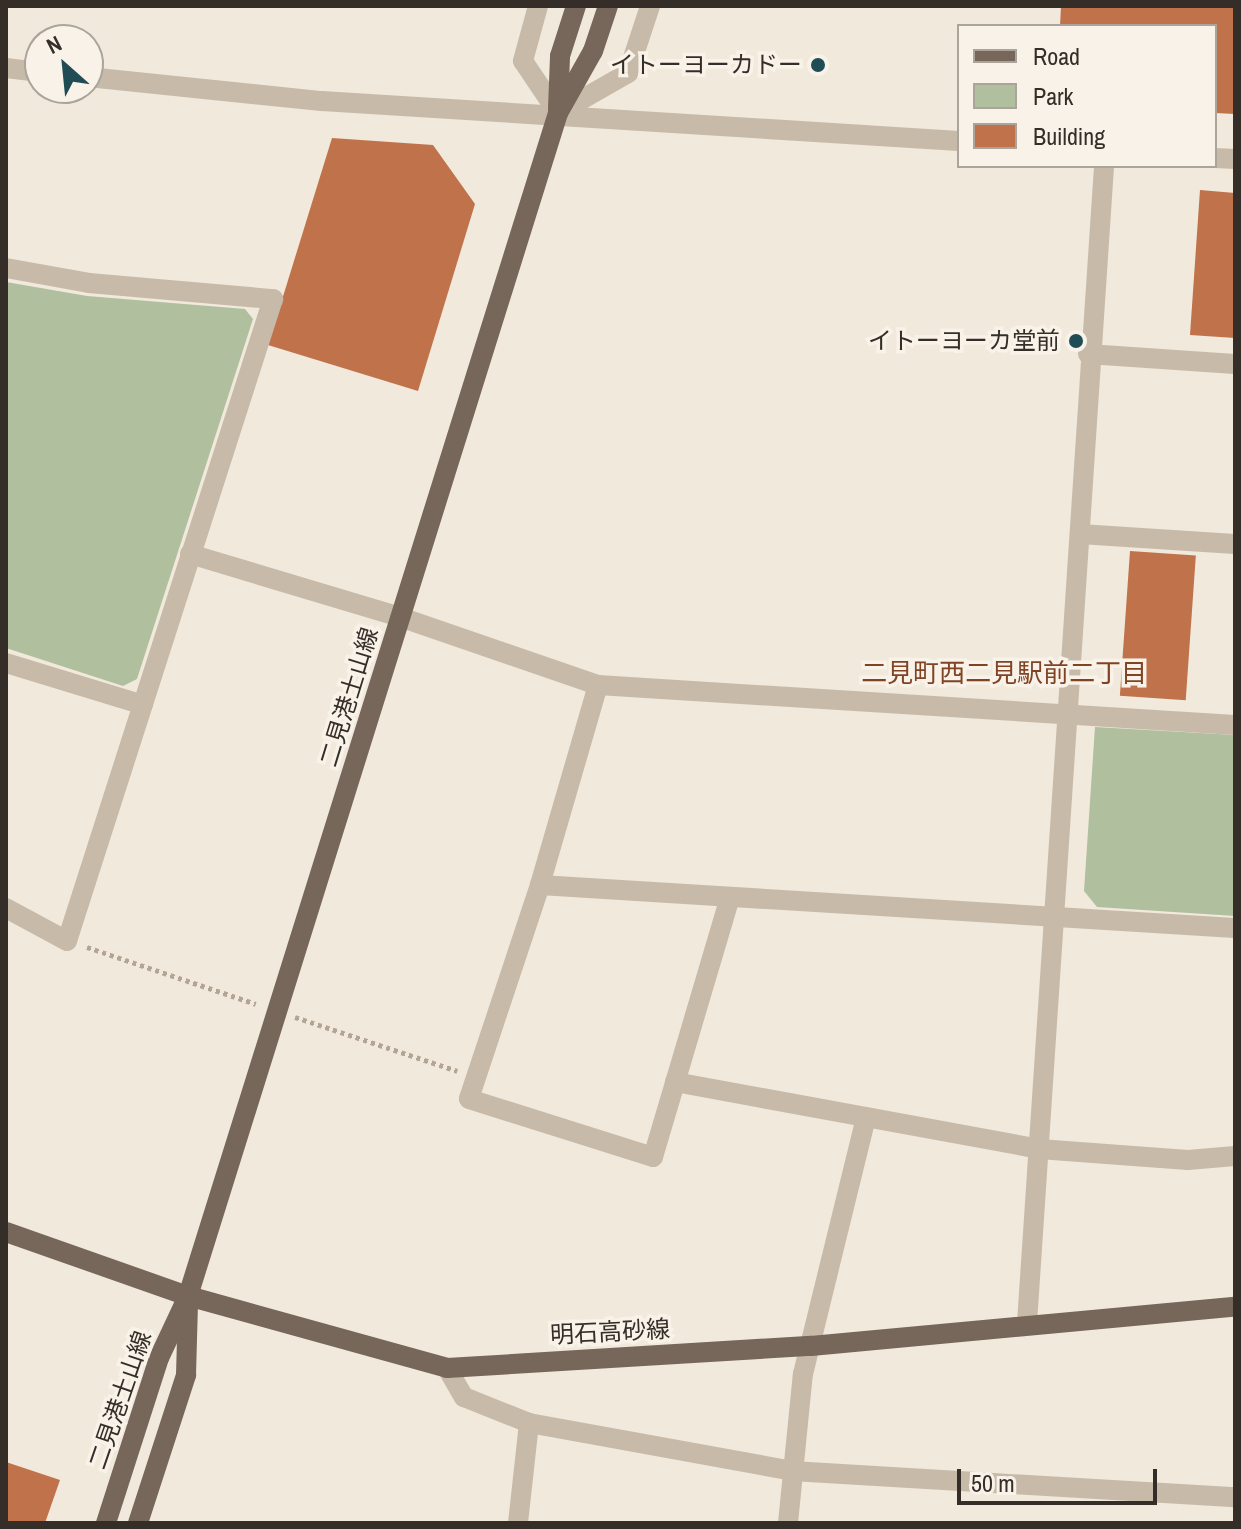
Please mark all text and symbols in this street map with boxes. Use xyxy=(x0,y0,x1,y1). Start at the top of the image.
north arrow xyxy=(24,24,104,104)
legend xyxy=(957,24,1217,168)
text: N xyxy=(41,28,67,61)
text: Road xyxy=(1033,40,1080,72)
place label: イトーヨーカドー xyxy=(610,51,802,79)
marker: イトーヨーカドー xyxy=(809,56,827,74)
text: Park xyxy=(1033,80,1073,112)
text: Building xyxy=(1033,120,1105,152)
place label: イトーヨーカ堂前 xyxy=(868,327,1060,355)
marker: イトーヨーカ堂前 xyxy=(1067,332,1085,350)
street label: 二見港土山線 xyxy=(314,624,384,770)
district label: 二見町西二見駅前二丁目 xyxy=(861,657,1147,689)
street label: 明石高砂線 xyxy=(549,1314,671,1350)
street label: 二見港土山線 xyxy=(83,1327,157,1473)
scale bar xyxy=(961,1453,1161,1503)
text: 50 m xyxy=(971,1467,1015,1499)

